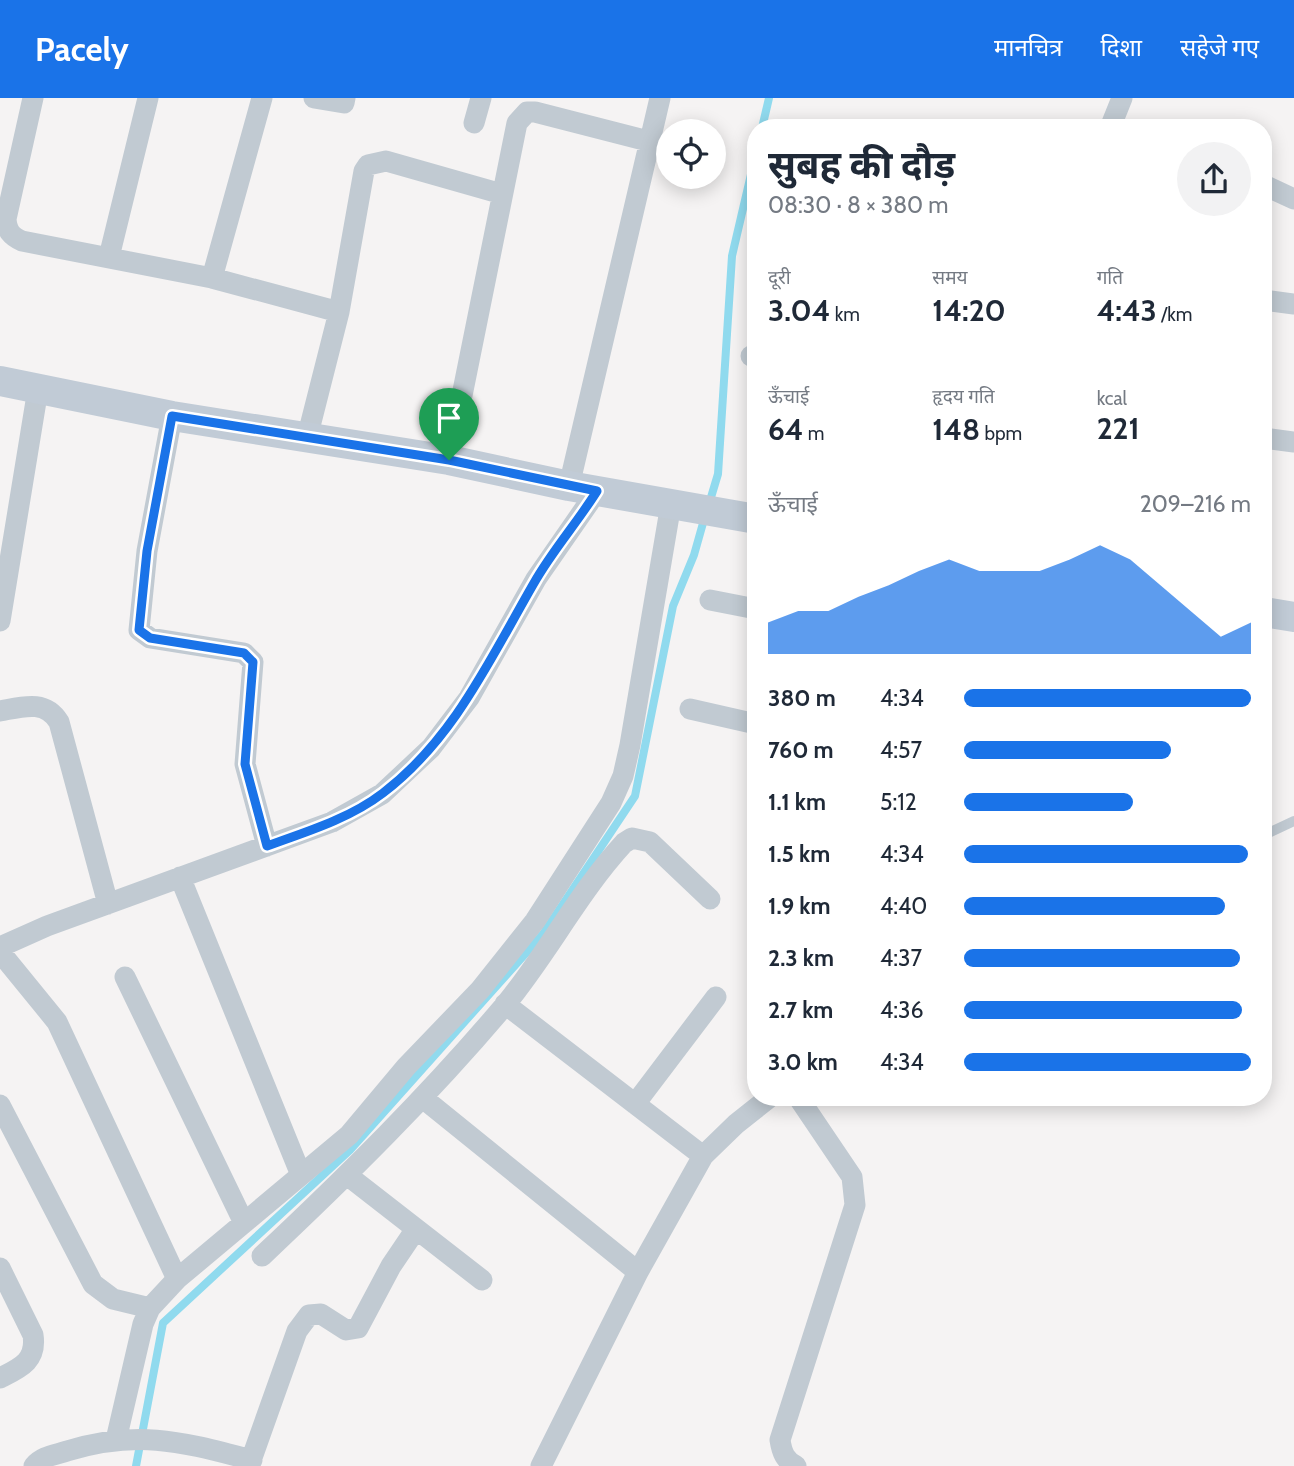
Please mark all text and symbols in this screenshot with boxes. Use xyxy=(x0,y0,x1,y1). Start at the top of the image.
text: Pacely xyxy=(35,29,129,69)
text: मानचित्र xyxy=(994,33,1063,62)
text: दिशा xyxy=(1101,33,1142,62)
text: सहेजे गए xyxy=(1180,33,1259,62)
map controls xyxy=(656,119,726,189)
button: locate xyxy=(656,119,726,189)
text: सुबह की दौड़ xyxy=(768,141,955,188)
button: share xyxy=(1177,142,1251,216)
text: 08:30 · 8 × 380 m xyxy=(768,191,949,219)
text: दूरी xyxy=(768,266,791,289)
text: समय xyxy=(932,266,968,289)
text: गति xyxy=(1097,266,1123,289)
text: 3.04 xyxy=(768,292,830,329)
text: 14:20 xyxy=(932,292,1006,329)
text: 4:43 xyxy=(1097,292,1157,329)
text: km xyxy=(830,303,860,326)
text: /km xyxy=(1157,303,1192,326)
text: ऊँचाई xyxy=(768,385,809,408)
text: हृदय गति xyxy=(932,385,995,408)
text: kcal xyxy=(1097,387,1127,410)
pin xyxy=(419,388,479,460)
icon: arrive xyxy=(430,399,468,437)
text: 221 xyxy=(1097,410,1139,447)
text: 64 xyxy=(768,411,804,448)
text: 148 xyxy=(932,411,980,448)
text: m xyxy=(804,422,824,445)
text: bpm xyxy=(980,422,1022,445)
text: ऊँचाई xyxy=(768,490,818,518)
text: 209–216 m xyxy=(1140,490,1251,518)
text: 380 m xyxy=(768,684,836,712)
text: 4:34 xyxy=(880,684,924,712)
text: 760 m xyxy=(768,736,834,764)
text: 4:57 xyxy=(880,736,922,764)
text: 1.1 km xyxy=(768,788,826,816)
text: 5:12 xyxy=(880,788,917,816)
text: 1.5 km xyxy=(768,840,830,868)
text: 4:34 xyxy=(880,840,924,868)
text: 1.9 km xyxy=(768,892,831,920)
text: 4:40 xyxy=(880,892,927,920)
text: 2.3 km xyxy=(768,944,834,972)
text: 4:37 xyxy=(880,944,922,972)
text: 2.7 km xyxy=(768,996,833,1024)
text: 4:36 xyxy=(880,996,924,1024)
text: 3.0 km xyxy=(768,1048,838,1076)
text: 4:34 xyxy=(880,1048,924,1076)

